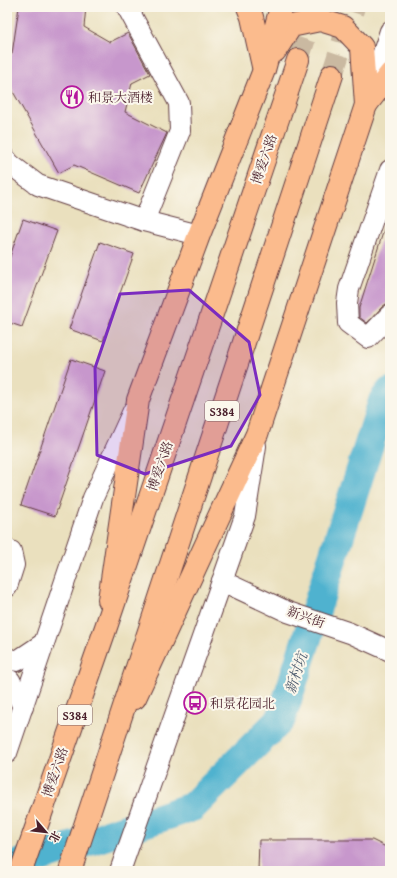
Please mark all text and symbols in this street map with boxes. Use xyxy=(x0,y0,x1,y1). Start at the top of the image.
restaurant icon: 和景大酒楼 xyxy=(59,84,85,110)
place label: 和景大酒楼 xyxy=(88,88,153,107)
street label: 博爱六路 xyxy=(247,131,281,187)
road number: S384 xyxy=(205,401,239,421)
street label: 博爱六路 xyxy=(143,438,177,494)
street label: 新兴街 xyxy=(284,601,328,633)
water label: 新村坑 xyxy=(280,648,313,696)
bus stop icon: 和景花园北 xyxy=(182,690,208,716)
place label: 和景花园北 xyxy=(210,694,275,713)
road number: S384 xyxy=(58,705,92,725)
street label: 博爱六路 xyxy=(38,744,72,800)
north arrow xyxy=(26,812,66,852)
text: 北 xyxy=(45,828,64,845)

